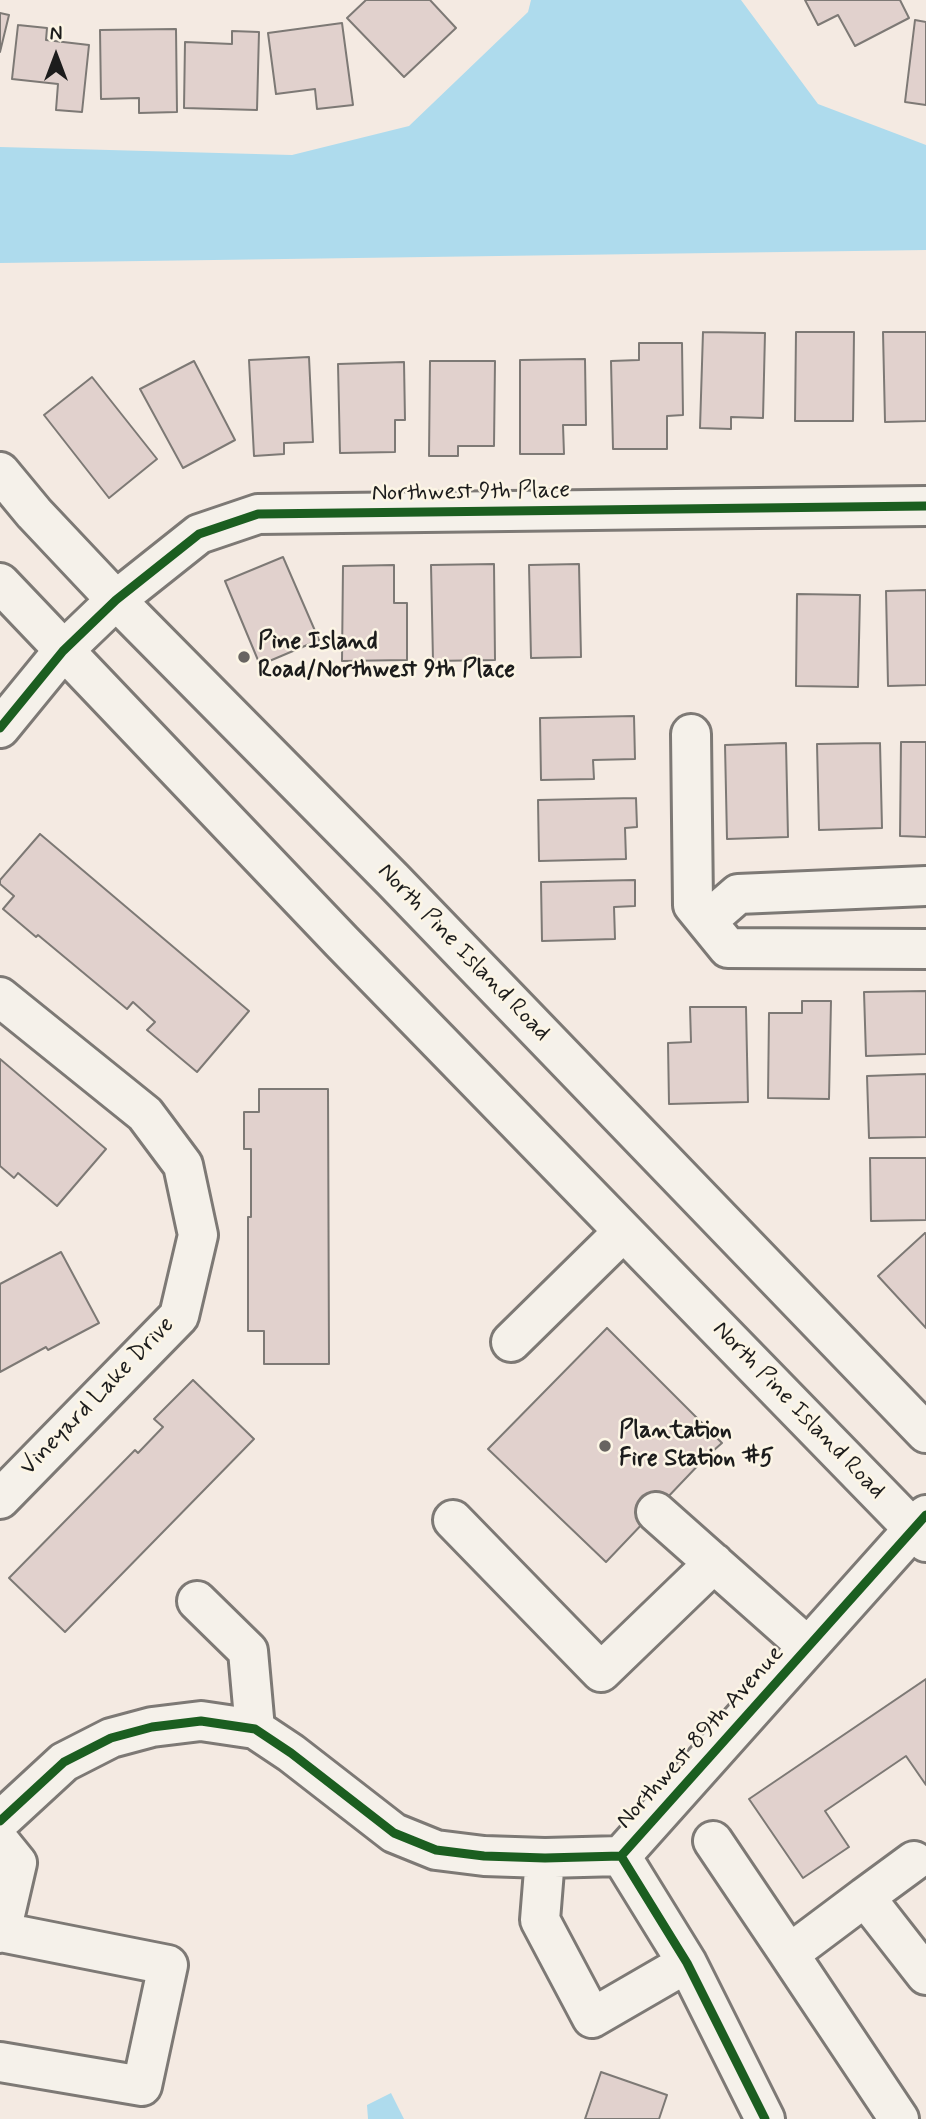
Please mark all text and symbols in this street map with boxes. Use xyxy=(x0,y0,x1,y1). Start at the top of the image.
north arrow xyxy=(21,21,91,91)
text: N xyxy=(50,22,62,47)
street label: Northwest 9th Place xyxy=(372,477,570,509)
place label: Pine Island Road/Northwest 9th Place xyxy=(258,629,515,685)
marker: Pine Island Road/Northwest 9th Place xyxy=(236,649,252,665)
street label: North Pine Island Road xyxy=(371,858,555,1048)
street label: Vineyard Lake Drive xyxy=(15,1312,181,1482)
street label: North Pine Island Road xyxy=(706,1316,890,1506)
place label: Plantation Fire Station #5 xyxy=(619,1418,774,1474)
marker: Plantation Fire Station #5 xyxy=(597,1438,613,1454)
street label: Northwest 89th Avenue xyxy=(611,1640,791,1836)

